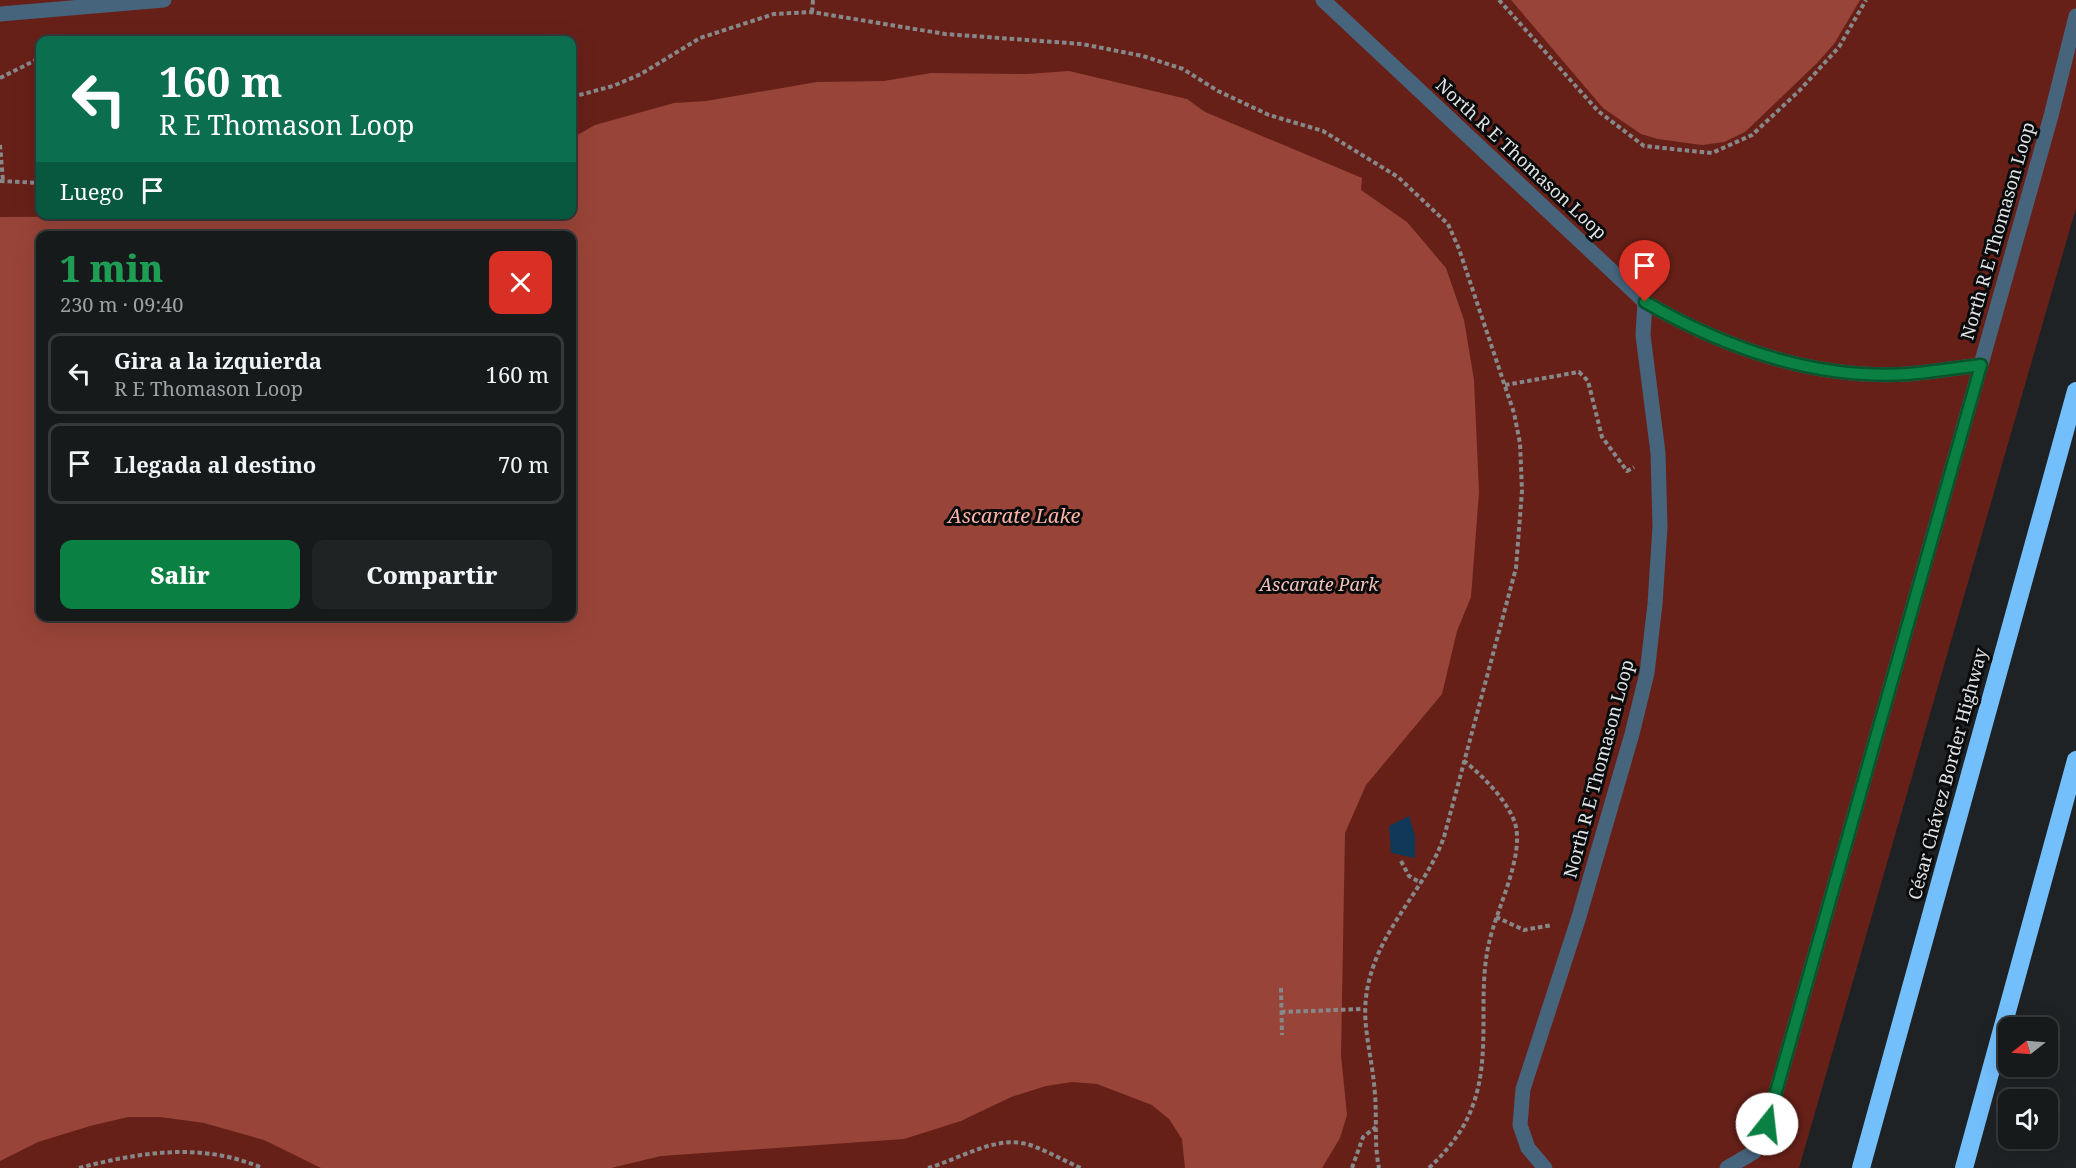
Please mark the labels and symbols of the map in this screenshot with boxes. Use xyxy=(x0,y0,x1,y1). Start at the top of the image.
street label: North R E Thomason Loop xyxy=(1431,73,1612,244)
street label: North R E Thomason Loop xyxy=(1954,119,2040,342)
pin xyxy=(1619,240,1670,302)
water label: Ascarate Lake xyxy=(946,502,1080,529)
park label: Ascarate Park xyxy=(1257,572,1379,596)
street label: César Chávez Border Highway xyxy=(1902,644,1992,902)
street label: North R E Thomason Loop xyxy=(1557,657,1639,881)
north arrow xyxy=(1998,1017,2058,1077)
position arrow xyxy=(1735,1092,1799,1156)

